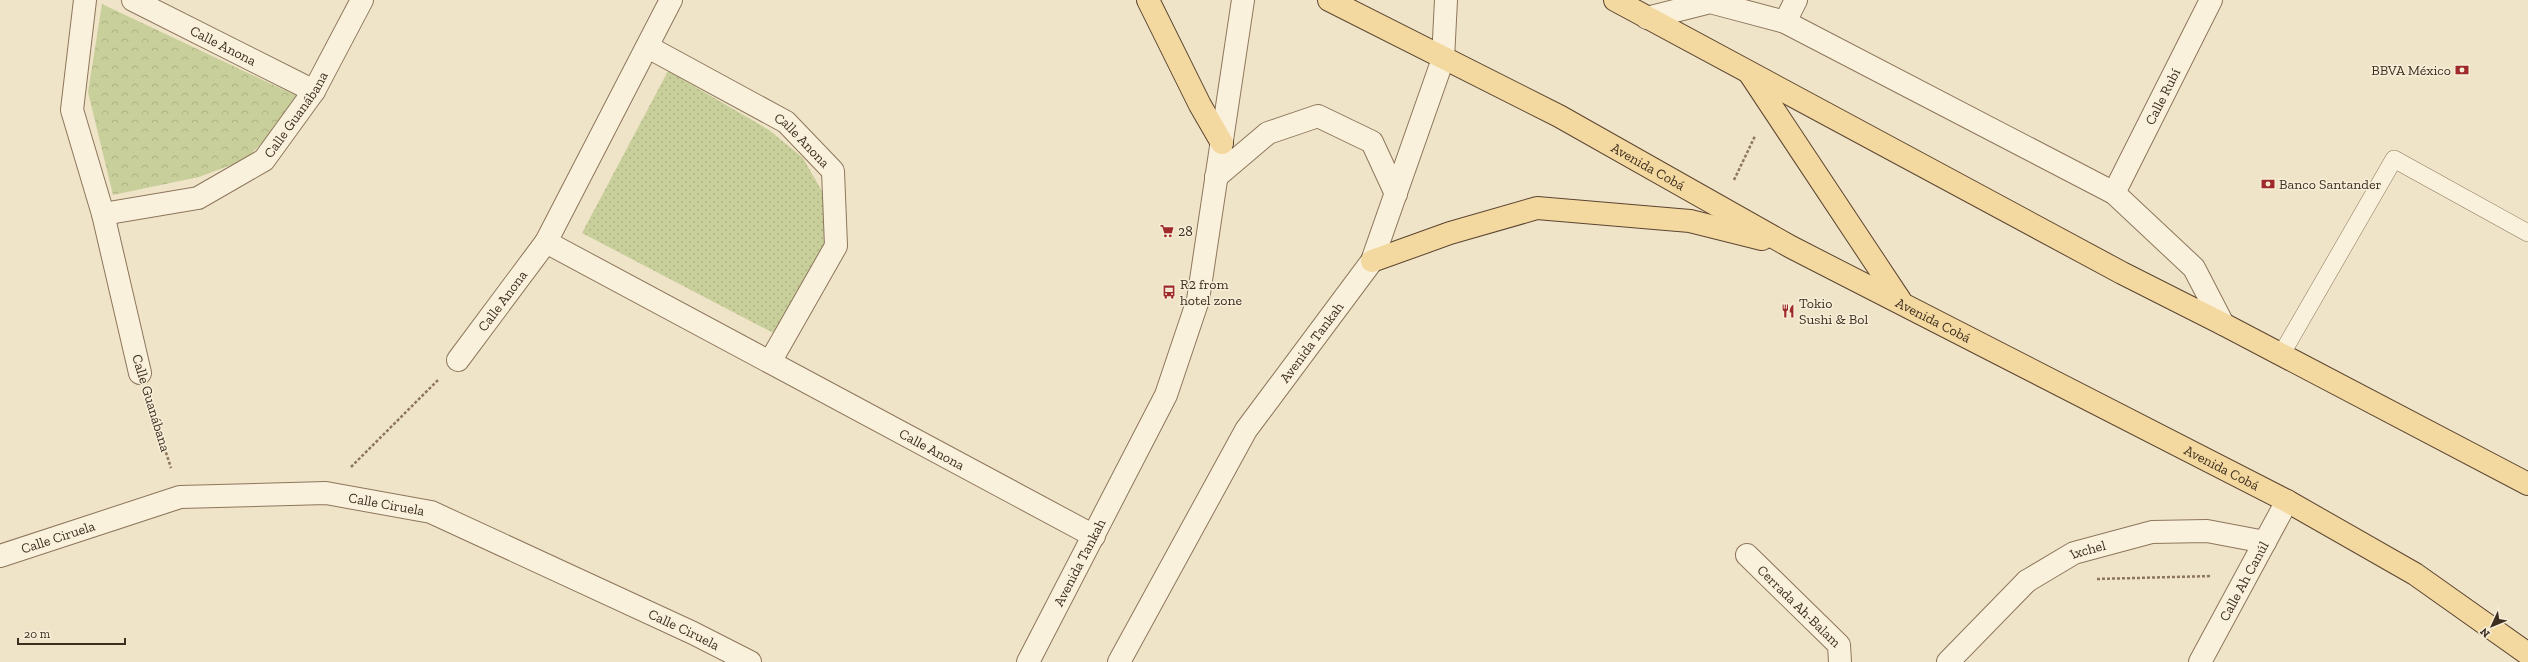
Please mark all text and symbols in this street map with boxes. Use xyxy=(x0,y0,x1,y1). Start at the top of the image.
street label: Calle Anona xyxy=(187,22,259,69)
place label: BBVA México xyxy=(2371,62,2451,79)
bank icon: BBVA México xyxy=(2454,62,2470,78)
street label: Calle Rubí xyxy=(2141,65,2184,128)
street label: Calle Guanábana xyxy=(260,68,331,161)
street label: Calle Anona xyxy=(771,109,834,171)
street label: Avenida Cobá xyxy=(1608,139,1688,194)
bank icon: Banco Santander xyxy=(2260,176,2276,192)
place label: Banco Santander xyxy=(2279,176,2382,193)
supermarket icon: 28 xyxy=(1159,223,1175,239)
place label: 28 xyxy=(1178,223,1193,240)
street label: Calle Anona xyxy=(474,267,531,335)
place label: R2 from hotel zone xyxy=(1180,276,1242,309)
bus stop icon: R2 from hotel zone xyxy=(1161,284,1177,300)
street label: Avenida Cobá xyxy=(1893,294,1974,346)
place label: Tokio Sushi & Bol xyxy=(1799,295,1868,328)
street label: Avenida Tankah xyxy=(1276,298,1347,386)
restaurant icon: Tokio Sushi & Bol xyxy=(1780,303,1796,319)
street label: Calle Guanábana xyxy=(128,352,174,454)
street label: Calle Anona xyxy=(896,425,968,474)
street label: Avenida Cobá xyxy=(2181,441,2262,494)
street label: Calle Ciruela xyxy=(347,489,426,519)
street label: Avenida Tankah xyxy=(1050,516,1109,609)
street label: Calle Ciruela xyxy=(19,517,97,557)
street label: Ixchel xyxy=(2066,536,2108,562)
street label: Calle Ah Canúl xyxy=(2215,538,2272,624)
street label: Cerrada Ah-Balam xyxy=(1754,561,1845,651)
street label: Calle Ciruela xyxy=(646,605,723,654)
north arrow xyxy=(2472,606,2512,646)
scale bar xyxy=(18,620,125,646)
text: N xyxy=(2477,625,2493,640)
text: 20 m xyxy=(24,627,51,641)

